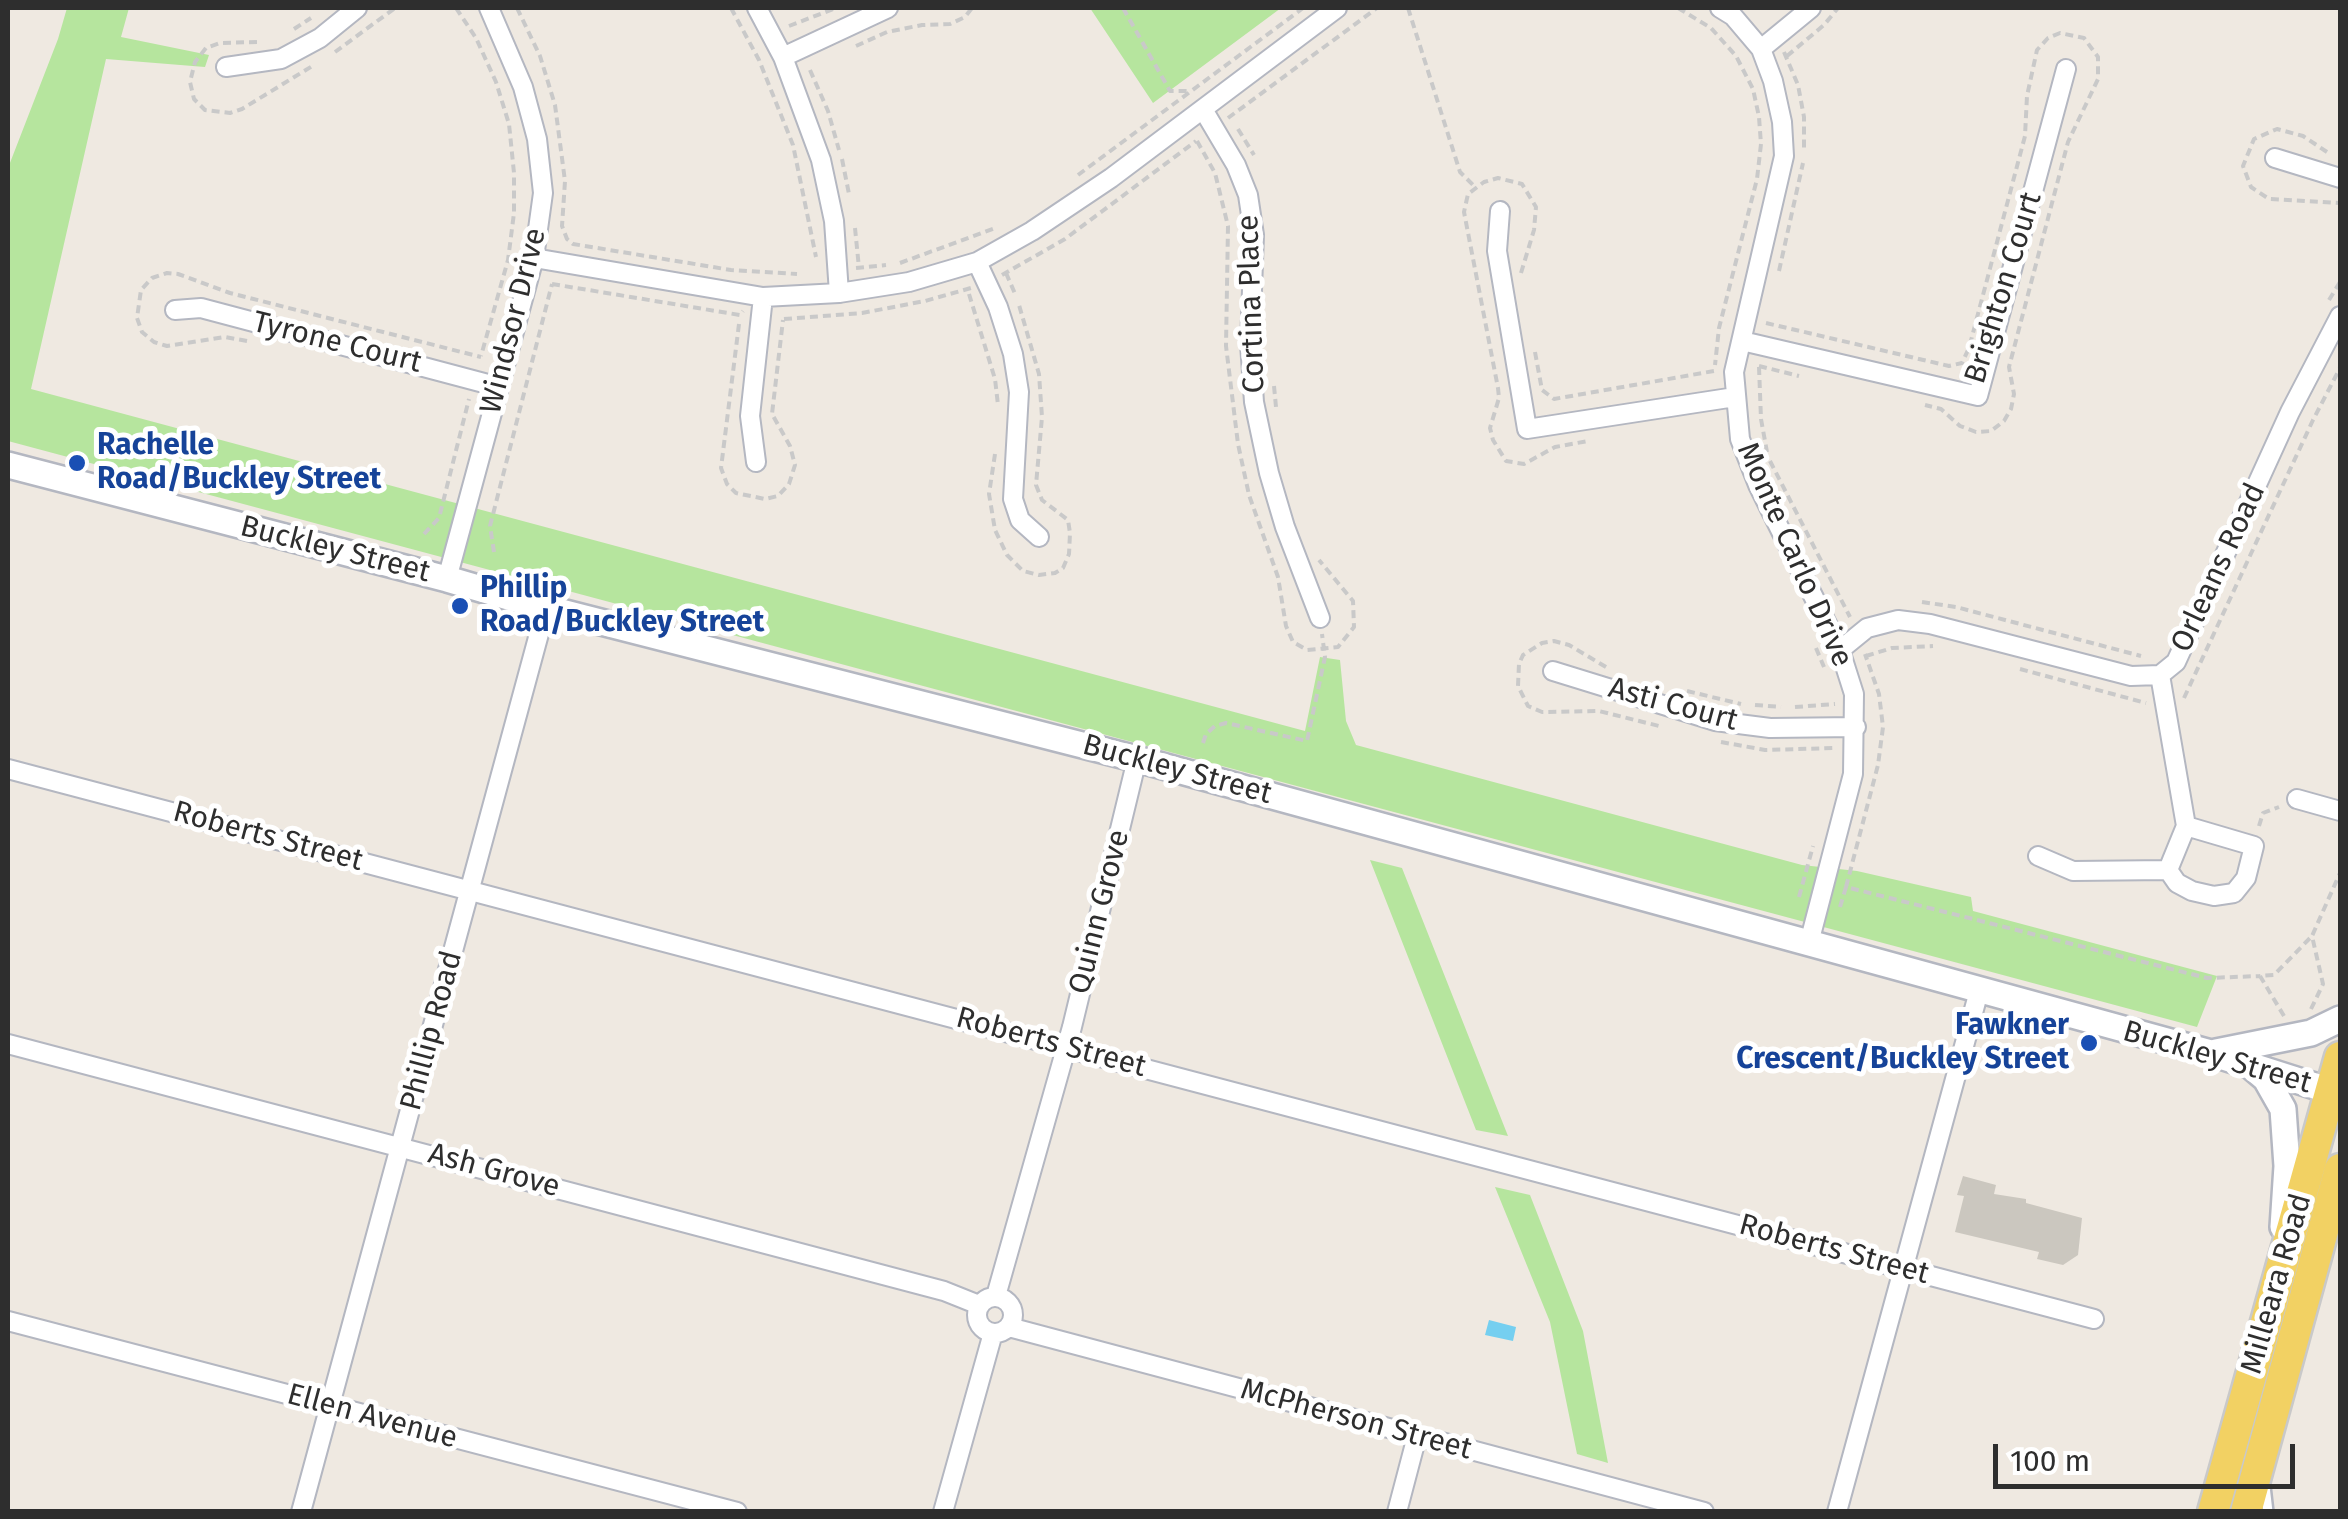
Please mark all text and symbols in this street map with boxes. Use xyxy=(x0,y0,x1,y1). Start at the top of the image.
street label: Brighton Court xyxy=(1958,188,2050,388)
street label: Cortina Place xyxy=(1231,214,1273,394)
street label: Windsor Drive xyxy=(474,224,554,418)
street label: Tyrone Court xyxy=(249,305,425,381)
place label: Rachelle Road/Buckley Street xyxy=(97,428,381,498)
street label: Monte Carlo Drive xyxy=(1728,437,1860,673)
marker: Rachelle Road/Buckley Street xyxy=(66,452,88,474)
street label: Orleans Road xyxy=(2164,478,2274,658)
street label: Buckley Street xyxy=(236,509,434,591)
place label: Phillip Road/Buckley Street xyxy=(480,571,764,642)
marker: Phillip Road/Buckley Street xyxy=(449,595,471,617)
street label: Asti Court xyxy=(1605,671,1741,739)
street label: Buckley Street xyxy=(1078,727,1276,813)
street label: Roberts Street xyxy=(169,794,367,880)
street label: Quinn Grove xyxy=(1062,826,1138,998)
street label: Phillip Road xyxy=(393,947,471,1115)
street label: Roberts Street xyxy=(952,1000,1150,1086)
place label: Fawkner Crescent/Buckley Street xyxy=(1736,1008,2069,1078)
street label: Buckley Street xyxy=(2119,1014,2315,1102)
marker: Fawkner Crescent/Buckley Street xyxy=(2078,1032,2100,1054)
street label: Ash Grove xyxy=(424,1136,564,1206)
street label: Milleara Road xyxy=(2234,1190,2320,1378)
street label: Roberts Street xyxy=(1735,1207,1933,1293)
street label: McPherson Street xyxy=(1236,1372,1476,1468)
street label: Ellen Avenue xyxy=(283,1377,461,1457)
scale bar xyxy=(1998,1424,2300,1486)
text: 100 m xyxy=(2010,1443,2090,1479)

